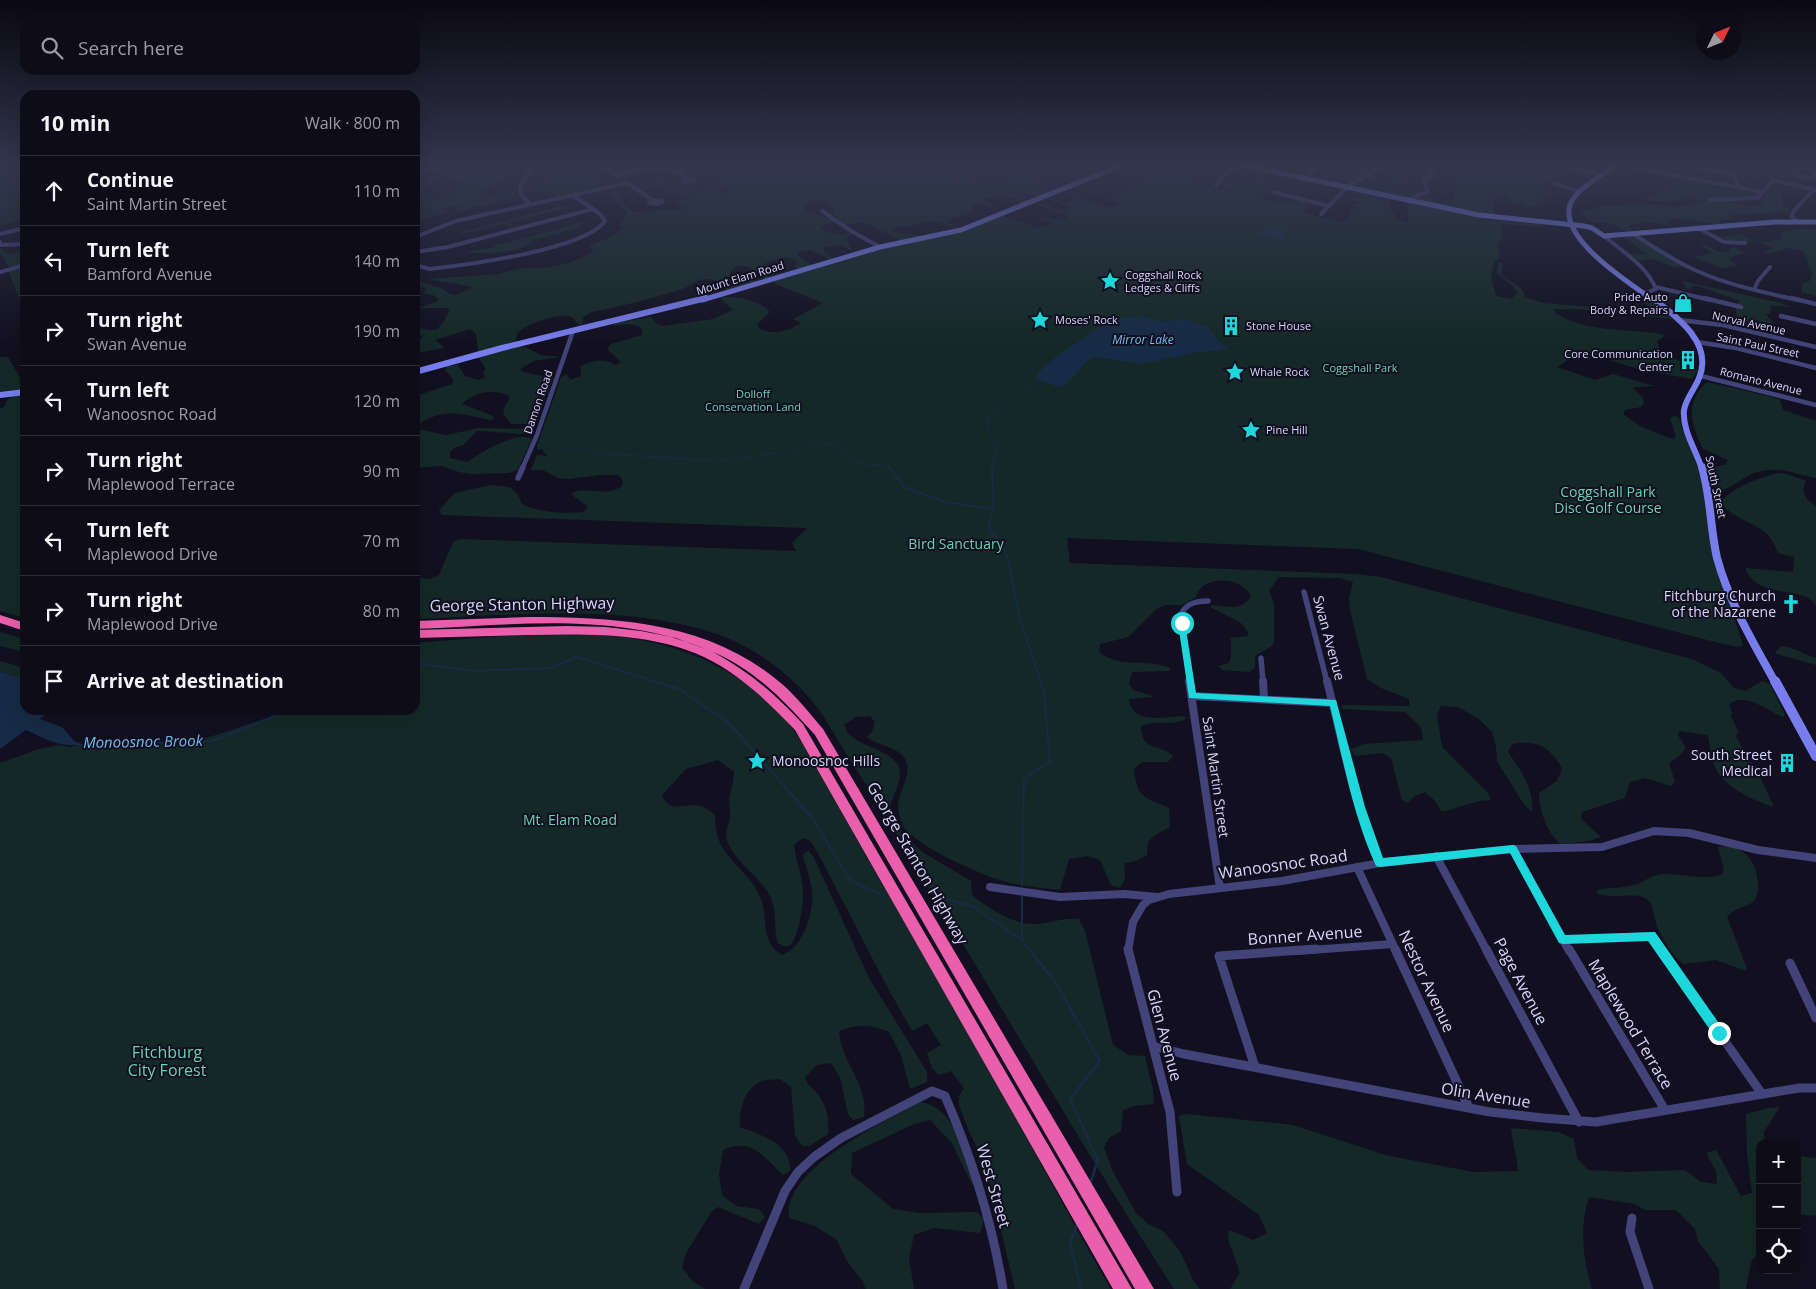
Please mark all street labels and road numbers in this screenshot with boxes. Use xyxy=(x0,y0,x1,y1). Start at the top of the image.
street label: Mount Elam Road xyxy=(694,257,786,298)
street label: Norval Avenue xyxy=(1711,307,1787,338)
street label: Saint Paul Street xyxy=(1715,328,1801,361)
street label: Romano Avenue xyxy=(1718,363,1804,398)
street label: Damon Road xyxy=(520,368,555,436)
street label: South Street xyxy=(1703,454,1730,520)
street label: George Stanton Highway xyxy=(429,591,616,617)
street label: Swan Avenue xyxy=(1309,593,1350,683)
street label: Saint Martin Street xyxy=(1199,715,1234,839)
street label: George Stanton Highway xyxy=(862,778,974,949)
street label: Wanoosnoc Road xyxy=(1217,844,1349,884)
street label: Bonner Avenue xyxy=(1247,920,1363,950)
street label: Nestor Avenue xyxy=(1394,926,1460,1036)
street label: Page Avenue xyxy=(1489,933,1553,1029)
street label: Maplewood Terrace xyxy=(1583,955,1679,1093)
street label: Glen Avenue xyxy=(1142,987,1188,1083)
street label: Olin Avenue xyxy=(1440,1077,1532,1113)
street label: West Street xyxy=(972,1142,1016,1231)

